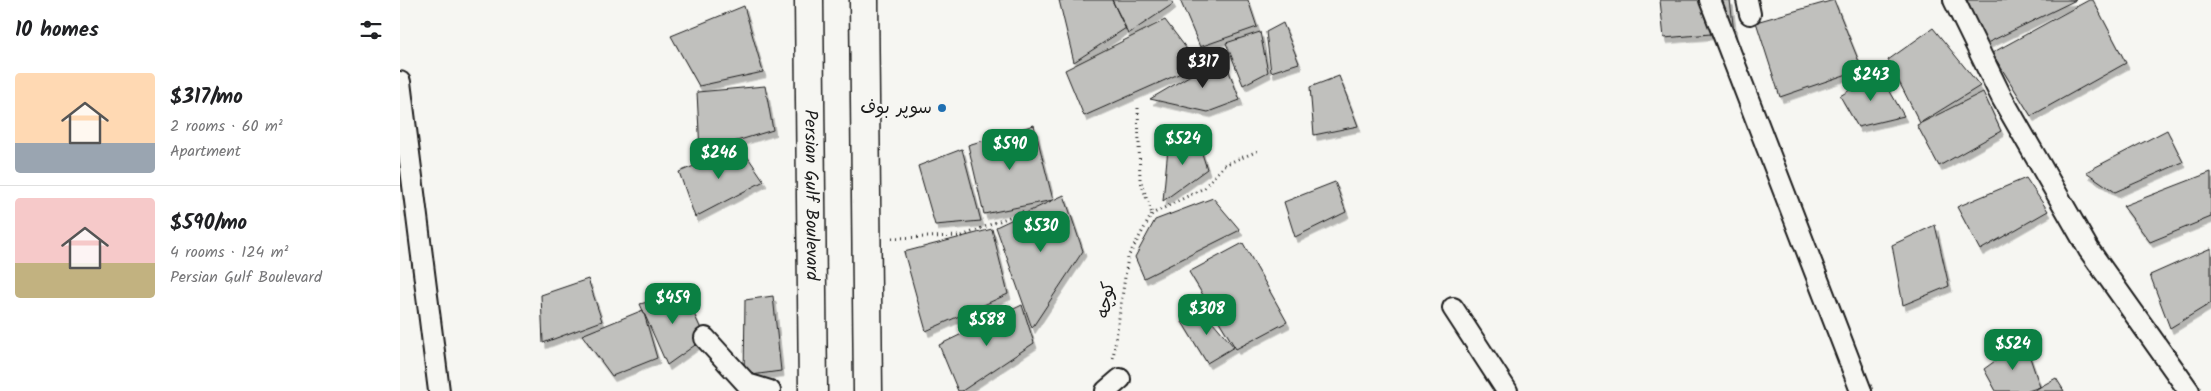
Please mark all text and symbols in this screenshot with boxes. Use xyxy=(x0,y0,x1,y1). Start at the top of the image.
text: 10 homes xyxy=(15,14,99,47)
icon: filters xyxy=(357,16,385,44)
pin: $317 xyxy=(1173,46,1233,89)
text: $317 xyxy=(1188,50,1218,75)
pin: $243 xyxy=(1841,59,1901,102)
text: $243 xyxy=(1853,63,1889,88)
text: $317/mo xyxy=(170,81,243,114)
icon: home xyxy=(55,93,115,153)
place label: سوپر بوف xyxy=(860,94,932,123)
marker: سوپر بوف xyxy=(936,102,948,114)
street label: Persian Gulf Boulevard xyxy=(796,109,826,282)
text: 2 rooms · 60 m² xyxy=(170,114,283,139)
pin: $524 xyxy=(1153,124,1213,166)
text: $524 xyxy=(1165,127,1201,152)
pin: $590 xyxy=(980,128,1040,171)
text: $590 xyxy=(993,132,1027,157)
pin: $246 xyxy=(689,138,749,180)
text: Apartment xyxy=(170,139,241,164)
text: $246 xyxy=(701,141,737,166)
text: $590/mo xyxy=(170,207,247,240)
pin: $530 xyxy=(1011,210,1071,253)
text: $530 xyxy=(1024,214,1058,239)
icon: home xyxy=(55,218,115,278)
text: 4 rooms · 124 m² xyxy=(170,240,288,265)
text: Persian Gulf Boulevard xyxy=(170,265,322,290)
street label: کوچه xyxy=(1090,279,1124,320)
pin: $459 xyxy=(643,282,703,325)
text: $459 xyxy=(656,286,690,311)
pin: $308 xyxy=(1177,294,1237,336)
text: $308 xyxy=(1189,297,1225,322)
pin: $588 xyxy=(957,304,1017,347)
text: $588 xyxy=(969,308,1005,333)
pin: $524 xyxy=(1983,328,2043,371)
text: $524 xyxy=(1995,332,2031,357)

